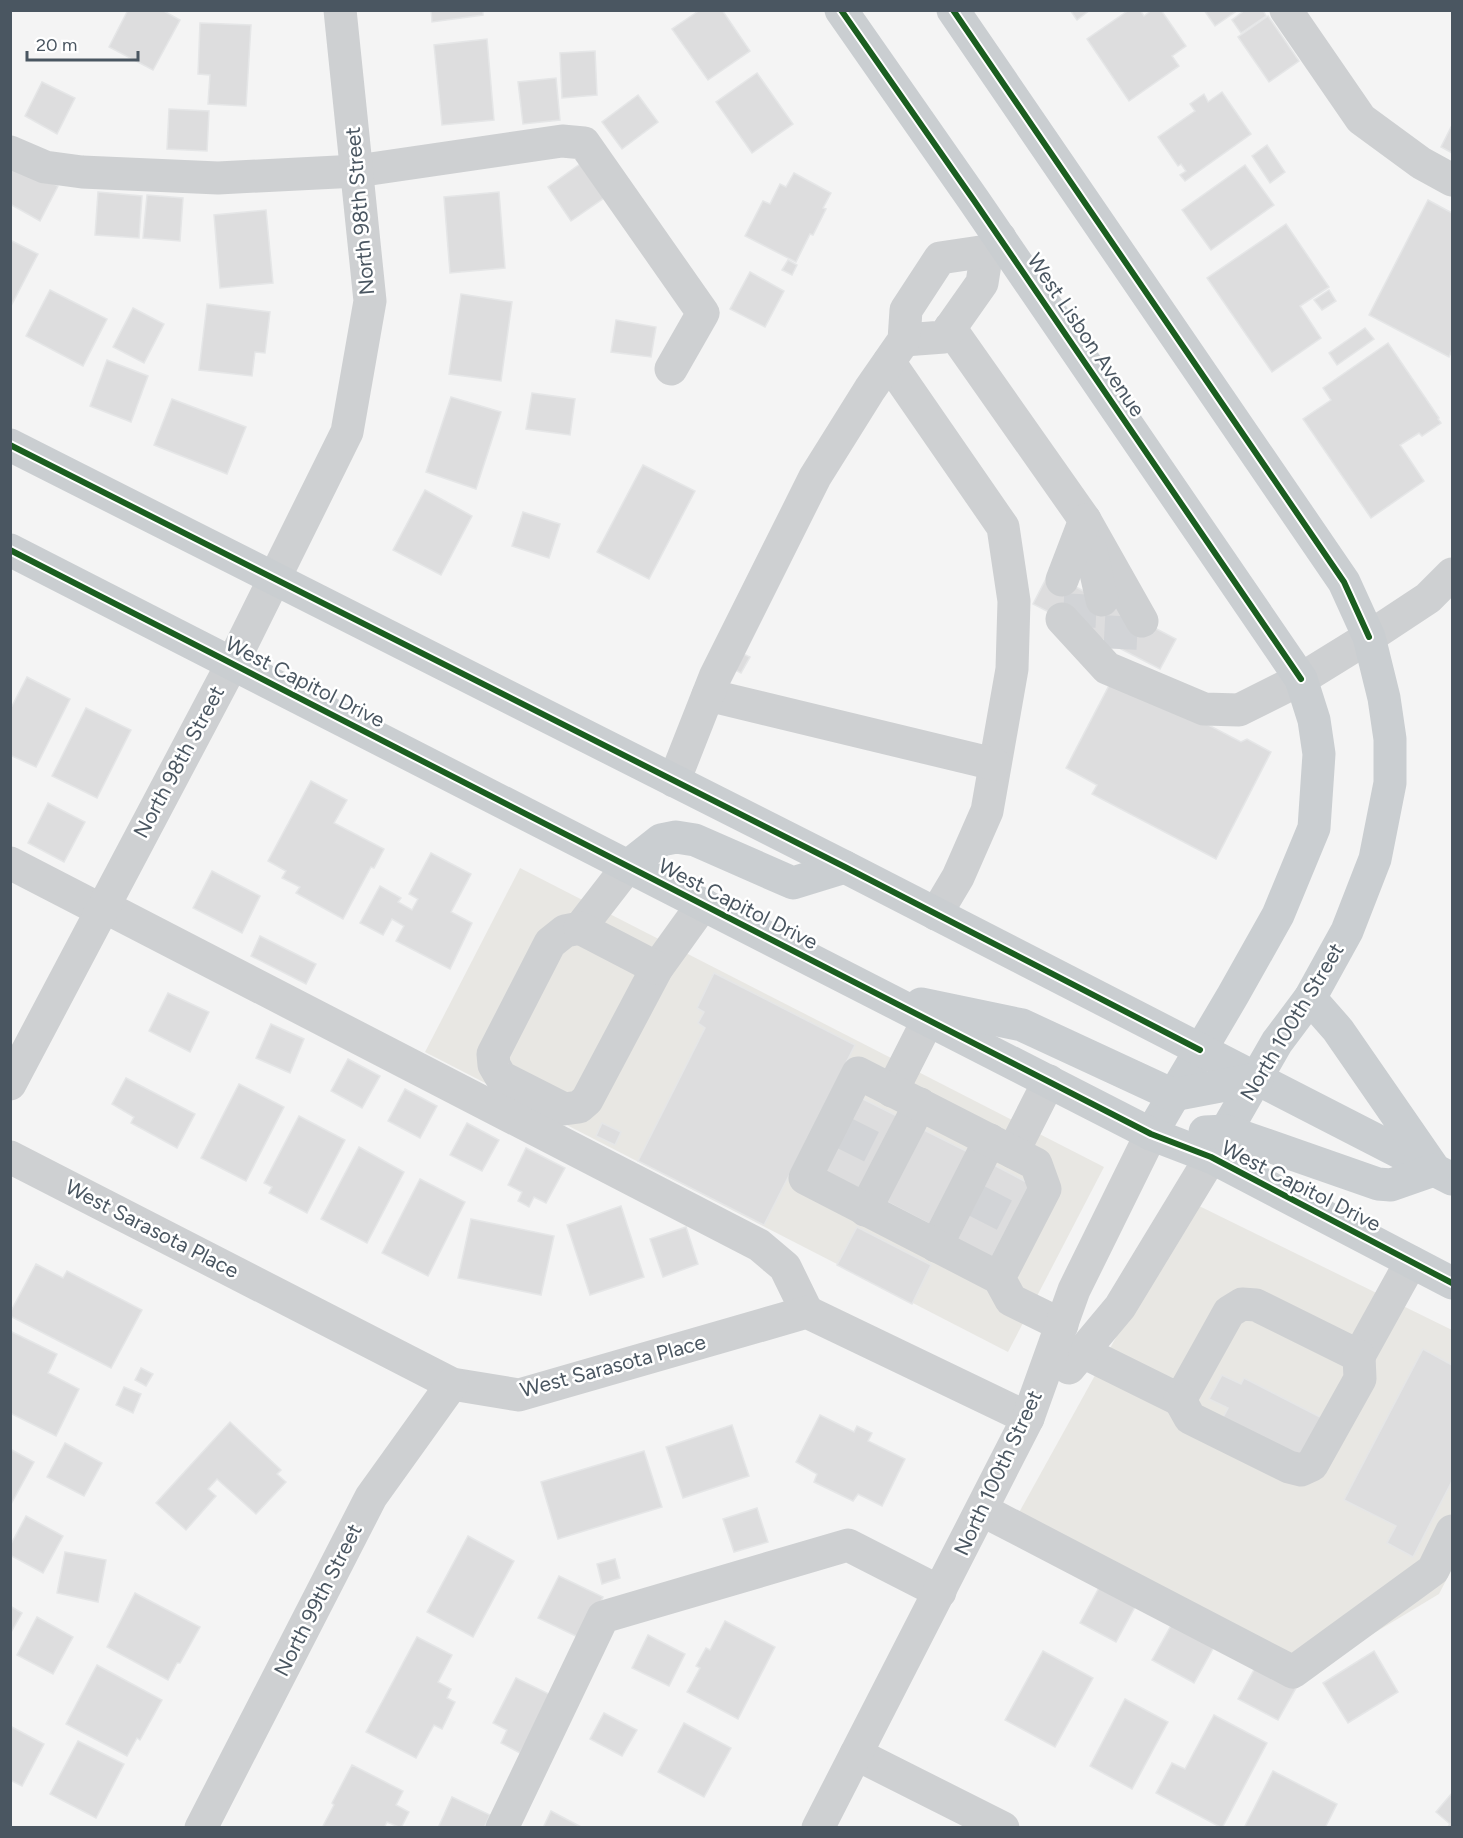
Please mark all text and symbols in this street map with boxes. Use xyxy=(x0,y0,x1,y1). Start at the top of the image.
scale bar xyxy=(27,24,138,62)
text: 20 m xyxy=(36,34,77,56)
street label: North 98th Street xyxy=(340,126,379,296)
street label: West Lisbon Avenue xyxy=(1022,248,1150,421)
street label: West Capitol Drive xyxy=(221,631,389,732)
street label: North 98th Street xyxy=(128,681,229,842)
street label: West Capitol Drive xyxy=(654,853,822,954)
street label: North 100th Street xyxy=(1235,938,1349,1105)
street label: West Capitol Drive xyxy=(1217,1135,1385,1236)
street label: West Sarasota Place xyxy=(61,1174,243,1283)
street label: West Sarasota Place xyxy=(517,1329,708,1402)
street label: North 100th Street xyxy=(948,1386,1047,1559)
street label: North 99th Street xyxy=(268,1519,367,1680)

